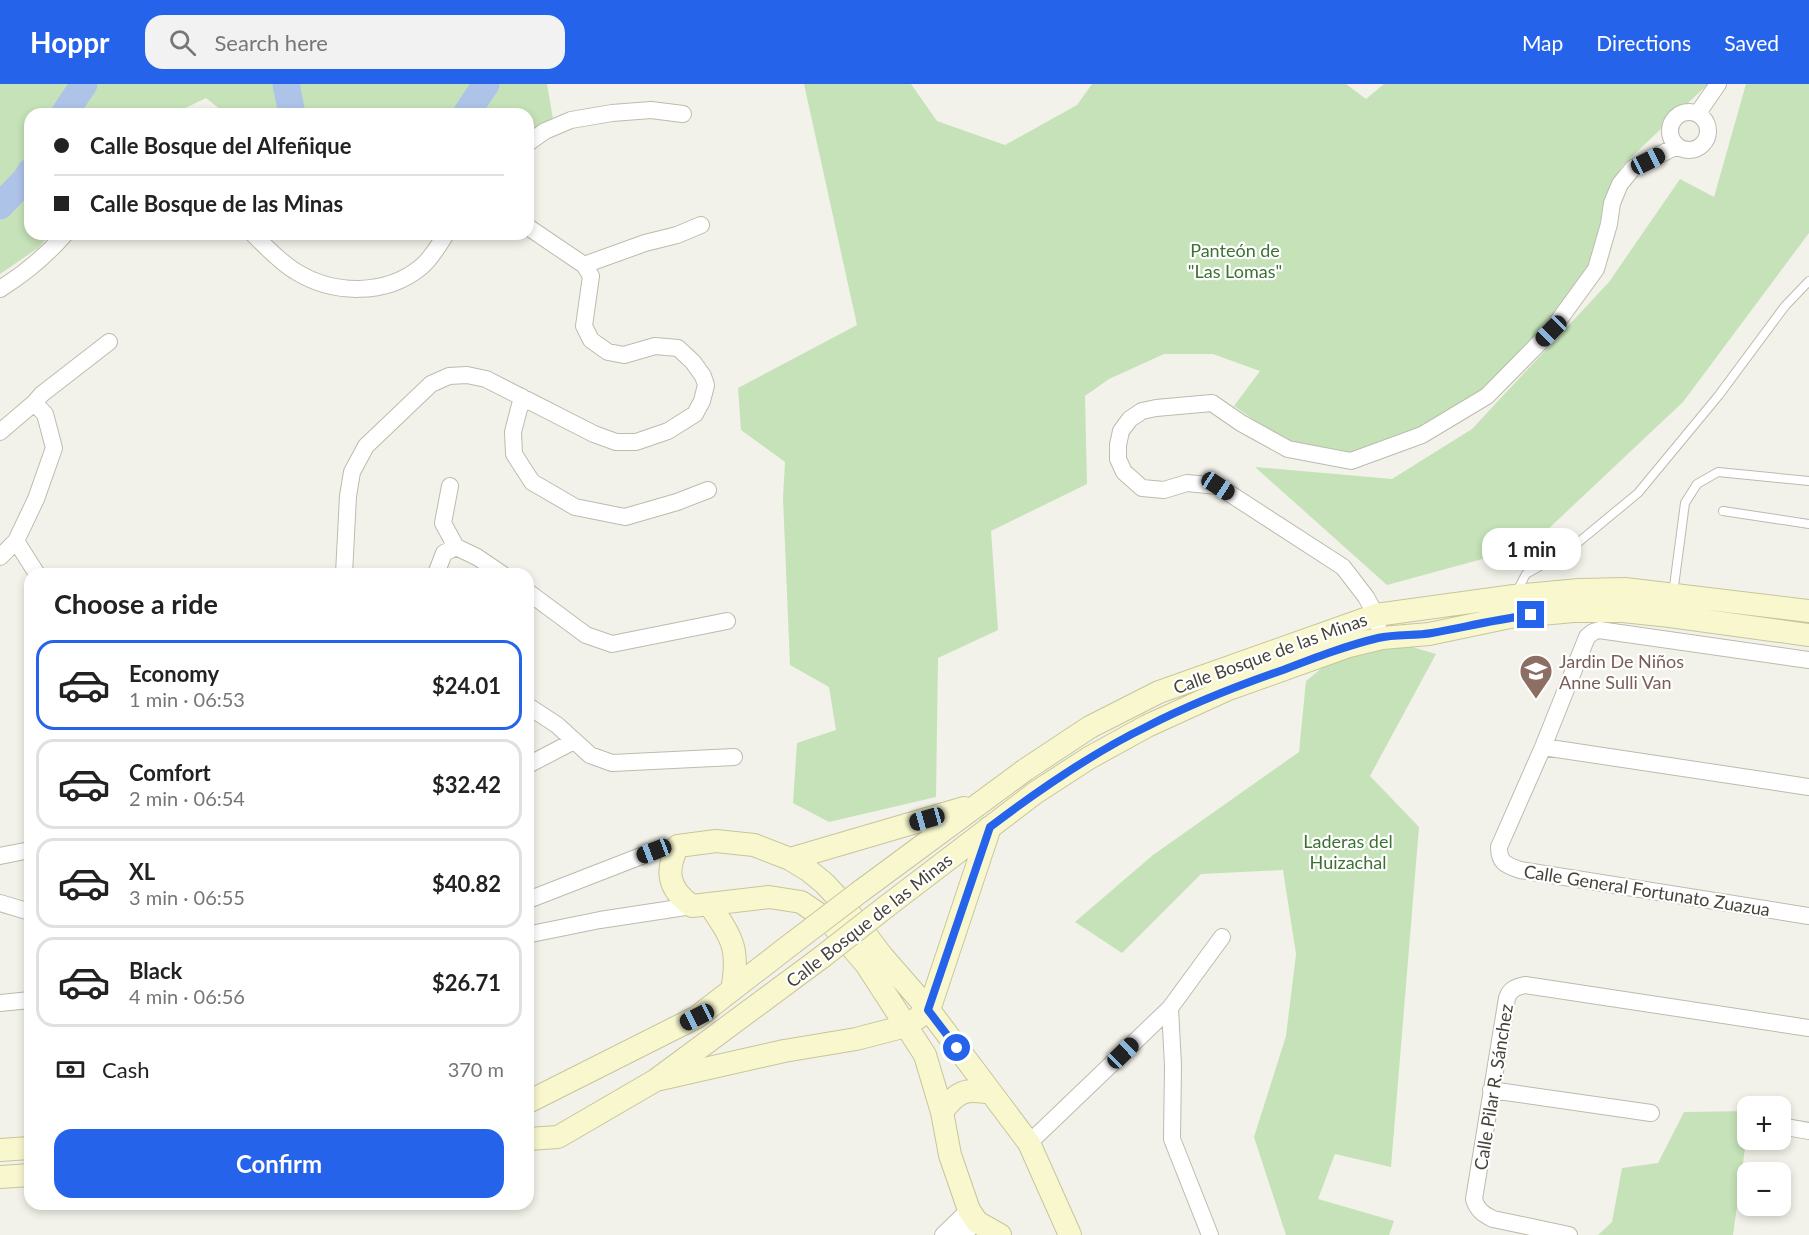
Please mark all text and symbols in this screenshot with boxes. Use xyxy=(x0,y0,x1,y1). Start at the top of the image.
search box xyxy=(145,15,565,69)
text: Hoppr xyxy=(30,25,109,59)
icon: search xyxy=(166,26,199,59)
text: Search here xyxy=(214,29,328,56)
text: Map xyxy=(1522,30,1563,55)
text: Directions xyxy=(1596,30,1691,55)
text: Saved xyxy=(1724,30,1779,55)
text: Calle Bosque del Alfeñique xyxy=(90,132,351,159)
car xyxy=(1628,145,1668,177)
text: Calle Bosque de las Minas xyxy=(90,190,343,217)
park label: Panteón de "Las Lomas" xyxy=(1188,239,1282,282)
car xyxy=(1532,312,1570,350)
car xyxy=(1198,469,1238,503)
callout: 1 min xyxy=(1482,528,1580,570)
text: 1 min xyxy=(1507,537,1556,561)
text: Choose a ride xyxy=(54,587,218,620)
route end xyxy=(1517,601,1544,628)
street label: Calle Bosque de las Minas xyxy=(1170,608,1370,698)
place label: Jardin De Niños Anne Sulli Van xyxy=(1559,650,1684,693)
school or university icon: Jardin De Niños Anne Sulli Van xyxy=(1518,653,1554,700)
icon: car xyxy=(57,658,111,712)
text: Economy xyxy=(129,660,219,687)
text: $24.01 xyxy=(432,672,501,699)
text: 1 min · 06:53 xyxy=(129,687,245,711)
icon: car xyxy=(57,757,111,811)
text: Comfort xyxy=(129,759,211,786)
text: $32.42 xyxy=(432,771,501,798)
text: 2 min · 06:54 xyxy=(129,786,245,810)
car xyxy=(907,805,947,833)
park label: Laderas del Huizachal xyxy=(1303,830,1393,873)
car xyxy=(634,836,674,866)
street label: Calle Bosque de las Minas xyxy=(782,848,957,992)
icon: car xyxy=(57,856,111,910)
text: XL xyxy=(129,858,155,885)
street label: Calle General Fortunato Zuazua xyxy=(1522,860,1772,920)
text: $40.82 xyxy=(432,870,501,897)
text: 3 min · 06:55 xyxy=(129,885,245,909)
icon: car xyxy=(57,955,111,1009)
text: Black xyxy=(129,957,182,984)
text: $26.71 xyxy=(432,969,501,996)
text: 4 min · 06:56 xyxy=(129,984,245,1008)
car xyxy=(677,1001,717,1033)
street label: Calle Pilar R. Sánchez xyxy=(1469,1002,1517,1172)
route start xyxy=(943,1034,970,1061)
car xyxy=(1104,1034,1142,1072)
icon: cash xyxy=(54,1053,87,1086)
text: Cash xyxy=(102,1056,149,1083)
text: 370 m xyxy=(448,1057,504,1081)
map controls xyxy=(1737,1096,1791,1216)
button: + xyxy=(1737,1096,1791,1150)
button: Confirm xyxy=(54,1129,504,1198)
button: − xyxy=(1737,1162,1791,1216)

